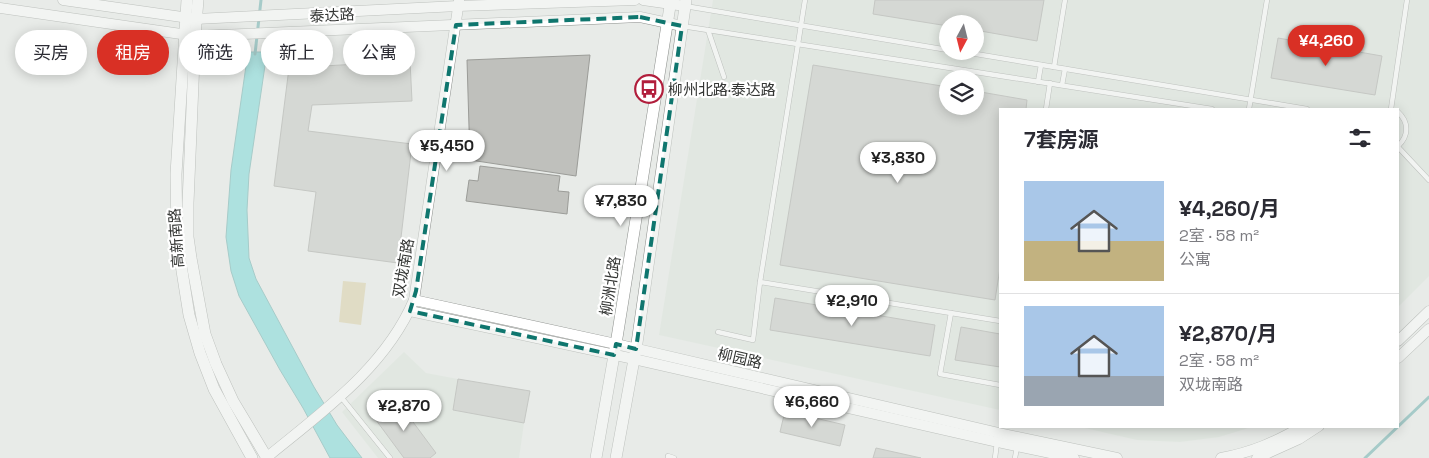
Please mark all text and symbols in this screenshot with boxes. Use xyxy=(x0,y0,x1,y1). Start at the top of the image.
street label: 泰达路 xyxy=(309,4,355,26)
north arrow xyxy=(939,15,984,60)
map controls xyxy=(939,15,984,115)
pin: ¥4,260 xyxy=(1285,24,1367,67)
chip: 买房 xyxy=(15,30,87,75)
chip: 租房 xyxy=(97,30,169,75)
chip: 筛选 xyxy=(179,30,251,75)
chip: 新上 xyxy=(261,30,333,75)
chip: 公寓 xyxy=(343,30,415,75)
text: ¥4,260 xyxy=(1299,30,1353,51)
button: layers xyxy=(939,70,984,115)
bus stop icon: 柳州北路·泰达路 xyxy=(634,74,664,104)
place label: 柳州北路·泰达路 xyxy=(668,80,776,99)
icon: filters xyxy=(1346,124,1374,152)
text: 7套房源 xyxy=(1024,126,1099,153)
pin: ¥5,450 xyxy=(406,130,488,172)
text: ¥5,450 xyxy=(420,135,474,156)
pin: ¥3,830 xyxy=(857,142,939,184)
text: ¥3,830 xyxy=(871,147,925,168)
pin: ¥7,830 xyxy=(580,184,662,227)
text: ¥7,830 xyxy=(595,190,647,211)
text: ¥4,260/月 xyxy=(1179,195,1280,222)
icon: home xyxy=(1064,201,1124,261)
street label: 高新南路 xyxy=(164,207,188,269)
text: 2室 · 58 m² xyxy=(1179,225,1259,246)
street label: 双垅南路 xyxy=(388,237,418,299)
text: 公寓 xyxy=(1179,249,1211,270)
street label: 柳洲北路 xyxy=(596,255,624,317)
pin: ¥2,910 xyxy=(811,284,893,327)
text: ¥2,910 xyxy=(826,290,878,311)
text: ¥2,870/月 xyxy=(1179,320,1277,347)
icon: home xyxy=(1064,326,1124,386)
street label: 柳园路 xyxy=(716,344,764,372)
text: 2室 · 58 m² xyxy=(1179,350,1259,371)
text: 双垅南路 xyxy=(1179,374,1243,395)
pin: ¥6,660 xyxy=(771,386,853,428)
pin: ¥2,870 xyxy=(363,390,445,432)
text: ¥6,660 xyxy=(785,391,839,412)
text: ¥2,870 xyxy=(378,395,430,416)

